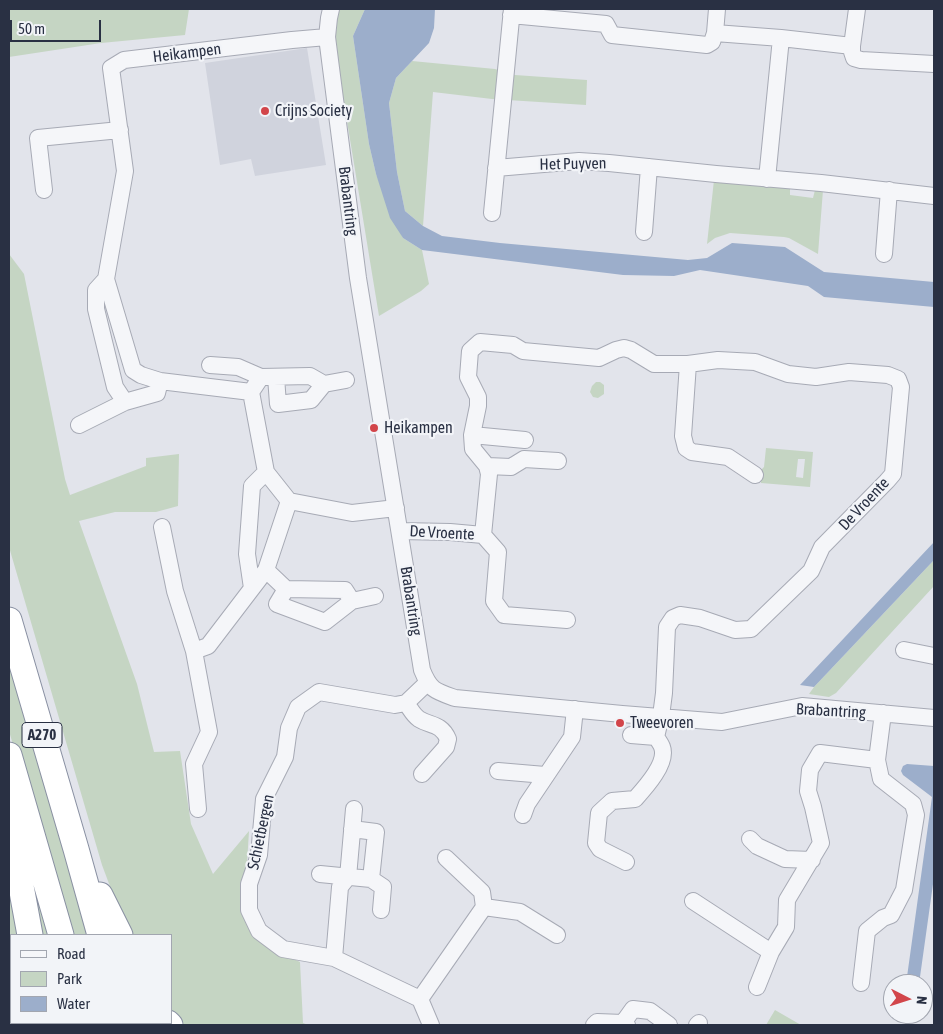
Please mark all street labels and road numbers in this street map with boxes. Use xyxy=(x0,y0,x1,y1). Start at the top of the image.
street label: Heikampen xyxy=(152,39,222,67)
street label: Het Puyven xyxy=(539,154,607,174)
street label: Brabantring xyxy=(334,165,362,237)
street label: De Vroente xyxy=(835,474,893,534)
street label: De Vroente xyxy=(409,522,475,544)
street label: Brabantring xyxy=(396,565,426,637)
street label: Brabantring xyxy=(796,700,866,722)
road number: A270 xyxy=(22,722,62,748)
street label: Schietbergen xyxy=(244,793,278,871)

